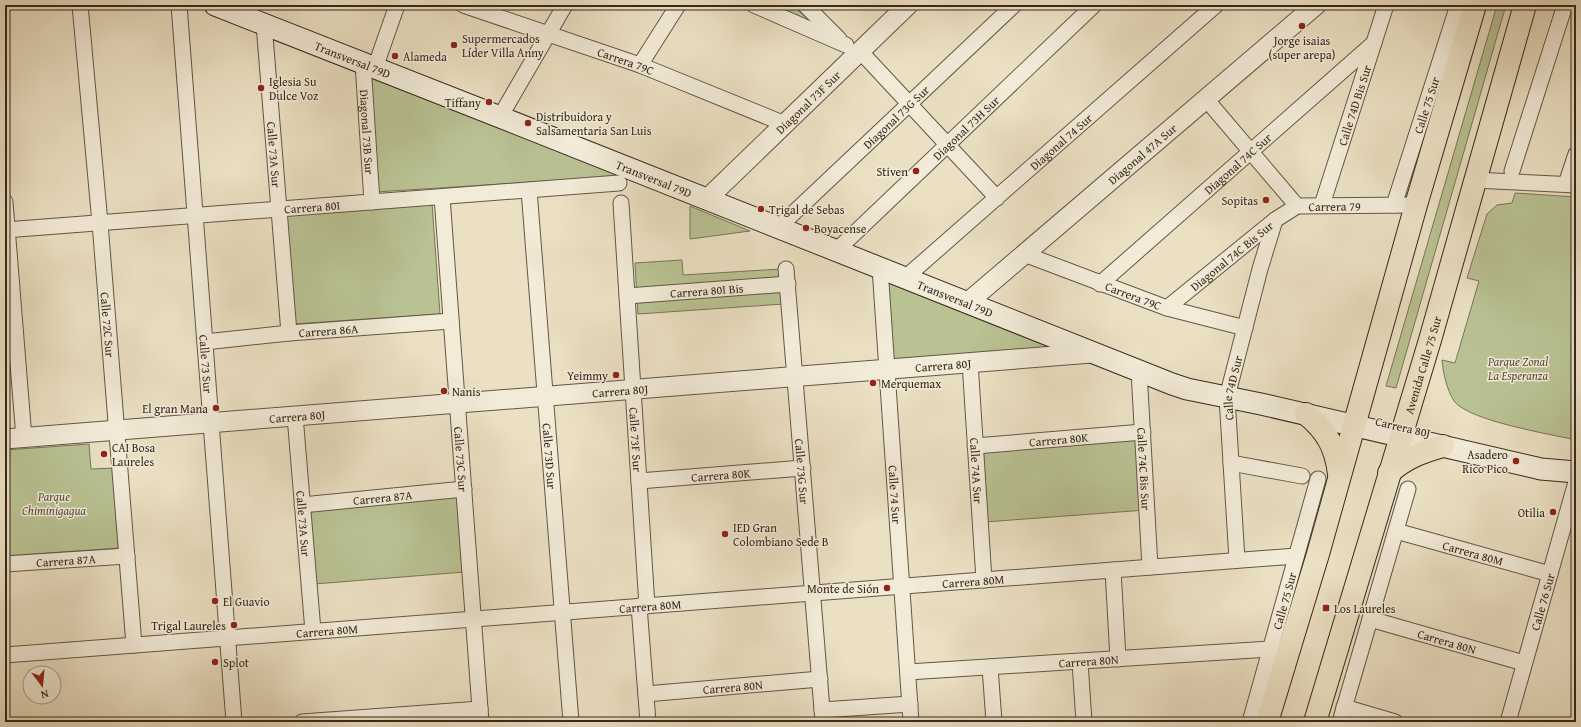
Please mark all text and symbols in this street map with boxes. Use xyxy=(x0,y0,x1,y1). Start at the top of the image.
marker: Jorge isaias (super arepa) xyxy=(1297,21,1307,31)
place label: Supermercados Líder Villa Anny xyxy=(462,30,544,61)
place label: Jorge isaias (super arepa) xyxy=(1269,32,1336,63)
street label: Transversal 79D xyxy=(312,37,393,82)
marker: Supermercados Líder Villa Anny xyxy=(449,40,459,50)
street label: Carrera 79C xyxy=(595,43,657,79)
place label: Alameda xyxy=(403,48,447,65)
marker: Alameda xyxy=(390,51,400,61)
street label: Calle 74D Bis Sur xyxy=(1333,63,1375,147)
street label: Diagonal 73F Sur xyxy=(772,66,844,137)
place label: Iglesia Su Dulce Voz xyxy=(269,73,318,104)
street label: Calle 75 Sur xyxy=(1409,74,1443,136)
street label: Diagonal 73G Sur xyxy=(859,81,933,152)
marker: Iglesia Su Dulce Voz xyxy=(256,83,266,93)
street label: Diagonal 73B Sur xyxy=(356,89,379,175)
street label: Diagonal 73H Sur xyxy=(928,91,1003,163)
place label: Tiffany xyxy=(445,94,481,111)
marker: Tiffany xyxy=(484,97,494,107)
place label: Distribuidora y Salsamentaria San Luis xyxy=(536,108,652,139)
street label: Diagonal 74 Sur xyxy=(1025,109,1096,174)
marker: Distribuidora y Salsamentaria San Luis xyxy=(523,118,533,128)
street label: Diagonal 47A Sur xyxy=(1104,119,1180,188)
street label: Calle 73A Sur xyxy=(263,121,286,188)
street label: Diagonal 74C Sur xyxy=(1200,129,1275,198)
street label: Transversal 79D xyxy=(614,155,695,201)
place label: Stiven xyxy=(876,163,908,180)
marker: Stiven xyxy=(911,166,921,176)
place label: Sopitas xyxy=(1222,192,1258,209)
marker: Sopitas xyxy=(1261,195,1271,205)
street label: Carrera 80I xyxy=(284,196,341,217)
street label: Carrera 79 xyxy=(1308,197,1361,214)
place label: Trigal de Sebas xyxy=(769,201,845,218)
marker: Trigal de Sebas xyxy=(756,204,766,214)
street label: Diagonal 74C Bis Sur xyxy=(1186,217,1277,295)
place label: Boyacense xyxy=(814,220,867,237)
marker: Boyacense xyxy=(801,223,811,233)
street label: Transversal 79D xyxy=(915,275,996,321)
street label: Carrera 79C xyxy=(1103,277,1164,314)
street label: Carrera 80I Bis xyxy=(669,279,744,301)
street label: Calle 72C Sur xyxy=(97,292,119,358)
street label: Avenida Calle 75 Sur xyxy=(1400,314,1445,416)
street label: Carrera 86A xyxy=(298,319,359,341)
street label: Calle 73 Sur xyxy=(196,334,217,394)
street label: Calle 74D Sur xyxy=(1218,353,1246,421)
park label: Parque Zonal La Esperanza xyxy=(1487,353,1548,384)
street label: Carrera 80J xyxy=(914,354,972,375)
place label: Yeimmy xyxy=(567,367,608,384)
marker: Yeimmy xyxy=(611,370,621,380)
place label: Merquemax xyxy=(881,375,942,392)
marker: Merquemax xyxy=(868,378,878,388)
street label: Carrera 80J xyxy=(591,380,649,401)
place label: Nanis xyxy=(452,383,481,400)
marker: Nanis xyxy=(439,386,449,396)
place label: El gran Mana xyxy=(142,400,208,417)
marker: El gran Mana xyxy=(211,403,221,413)
street label: Carrera 80J xyxy=(268,405,326,427)
street label: Calle 73F Sur xyxy=(626,407,647,472)
street label: Carrera 80J xyxy=(1374,412,1432,442)
street label: Calle 73D Sur xyxy=(539,423,561,490)
street label: Calle 73C Sur xyxy=(451,426,472,493)
street label: Calle 74C Bis Sur xyxy=(1134,427,1155,511)
street label: Carrera 80K xyxy=(1028,428,1090,450)
street label: Calle 74A Sur xyxy=(966,437,988,504)
street label: Calle 73G Sur xyxy=(791,438,814,505)
place label: CAI Bosa Laureles xyxy=(112,439,155,470)
place label: Asadero Rico Pico xyxy=(1462,446,1508,477)
marker: CAI Bosa Laureles xyxy=(99,449,109,459)
marker: Asadero Rico Pico xyxy=(1511,456,1521,466)
street label: Carrera 80K xyxy=(690,464,752,485)
street label: Calle 74 Sur xyxy=(885,465,906,524)
street label: Carrera 87A xyxy=(352,486,414,508)
park label: Parque Chiminigagua xyxy=(22,488,87,519)
street label: Calle 73A Sur xyxy=(293,490,315,557)
place label: Otilia xyxy=(1518,504,1545,521)
marker: Otilia xyxy=(1548,507,1558,517)
place label: IED Gran Colombiano Sede B xyxy=(733,519,829,550)
marker: IED Gran Colombiano Sede B xyxy=(720,529,730,539)
street label: Carrera 80M xyxy=(1441,536,1505,569)
street label: Carrera 87A xyxy=(36,550,97,570)
street label: Carrera 80M xyxy=(942,570,1005,592)
street label: Calle 75 Sur xyxy=(1268,570,1300,631)
street label: Calle 76 Sur xyxy=(1526,571,1558,632)
place label: Monte de Sión xyxy=(807,580,879,597)
marker: Monte de Sión xyxy=(882,583,892,593)
place label: El Guavio xyxy=(223,593,270,610)
street label: Carrera 80M xyxy=(618,595,682,616)
marker: El Guavio xyxy=(210,596,220,606)
place label: Los Laureles xyxy=(1334,600,1396,617)
marker: Los Laureles xyxy=(1321,603,1331,613)
place label: Trigal Laureles xyxy=(151,617,226,634)
street label: Carrera 80M xyxy=(295,619,359,641)
marker: Trigal Laureles xyxy=(229,620,239,630)
street label: Carrera 80N xyxy=(1416,625,1478,657)
street label: Carrera 80N xyxy=(1058,650,1119,671)
place label: Splot xyxy=(223,654,250,671)
marker: Splot xyxy=(210,657,220,667)
north arrow xyxy=(22,665,62,705)
street label: Carrera 80N xyxy=(702,675,764,698)
text: N xyxy=(38,686,50,703)

